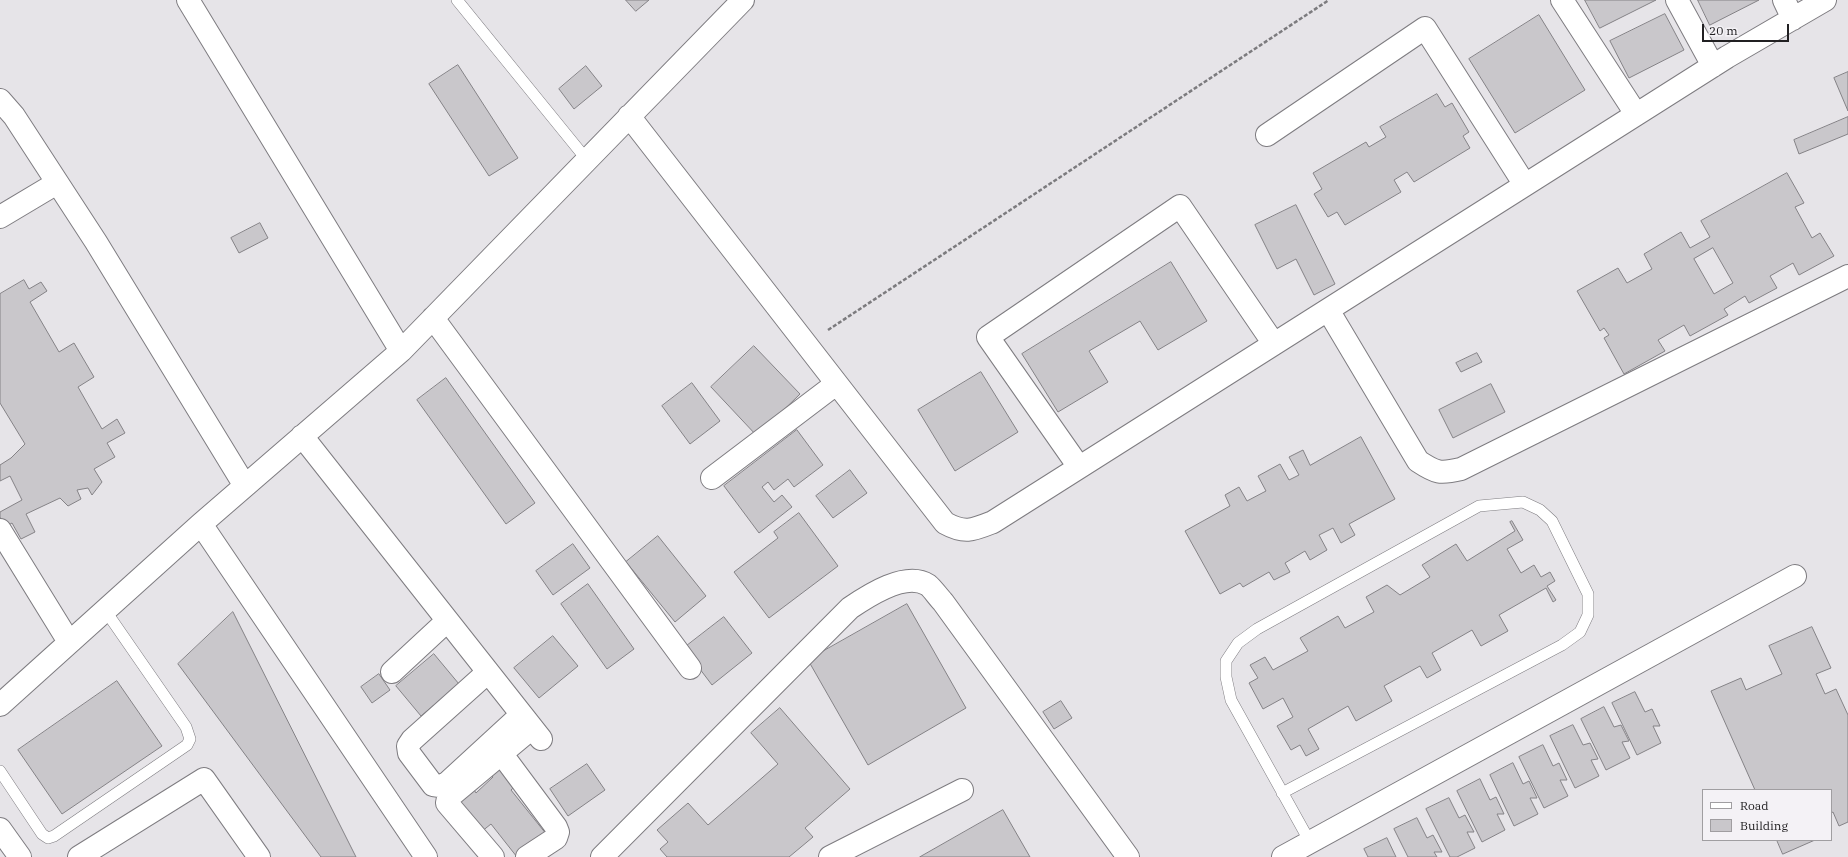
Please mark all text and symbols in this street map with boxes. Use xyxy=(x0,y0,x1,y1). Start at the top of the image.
scale bar xyxy=(1704,16,1791,42)
text: 20 m xyxy=(1709,23,1738,38)
legend xyxy=(1702,789,1832,841)
text: Road xyxy=(1740,798,1769,813)
text: Building xyxy=(1740,818,1788,833)

